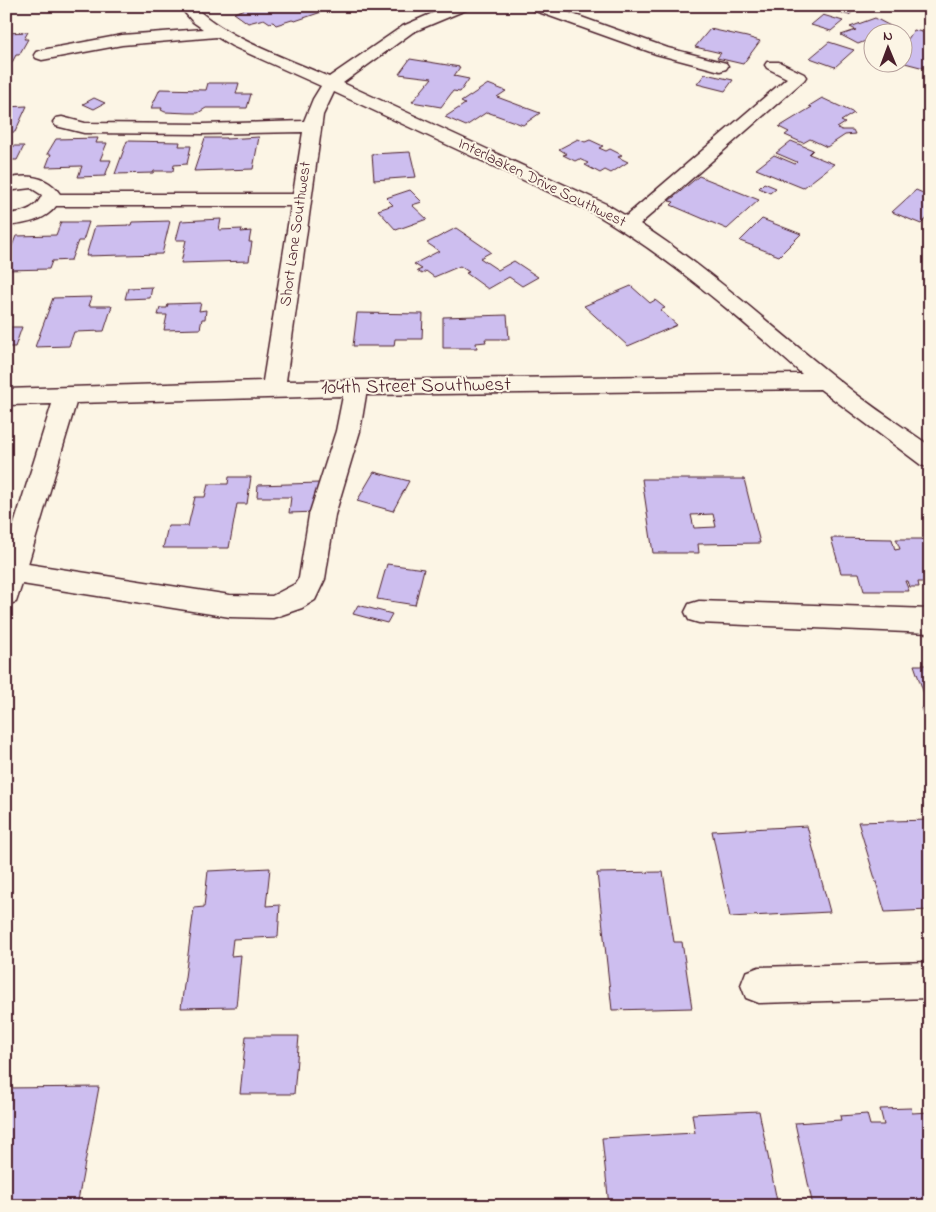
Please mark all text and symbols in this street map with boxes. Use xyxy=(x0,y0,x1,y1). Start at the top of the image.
north arrow xyxy=(864,22,914,72)
text: N xyxy=(883,26,893,47)
street label: Interlaaken Drive Southwest xyxy=(454,132,631,234)
street label: Short Lane Southwest xyxy=(274,159,318,308)
street label: 104th Street Southwest xyxy=(321,371,511,403)

